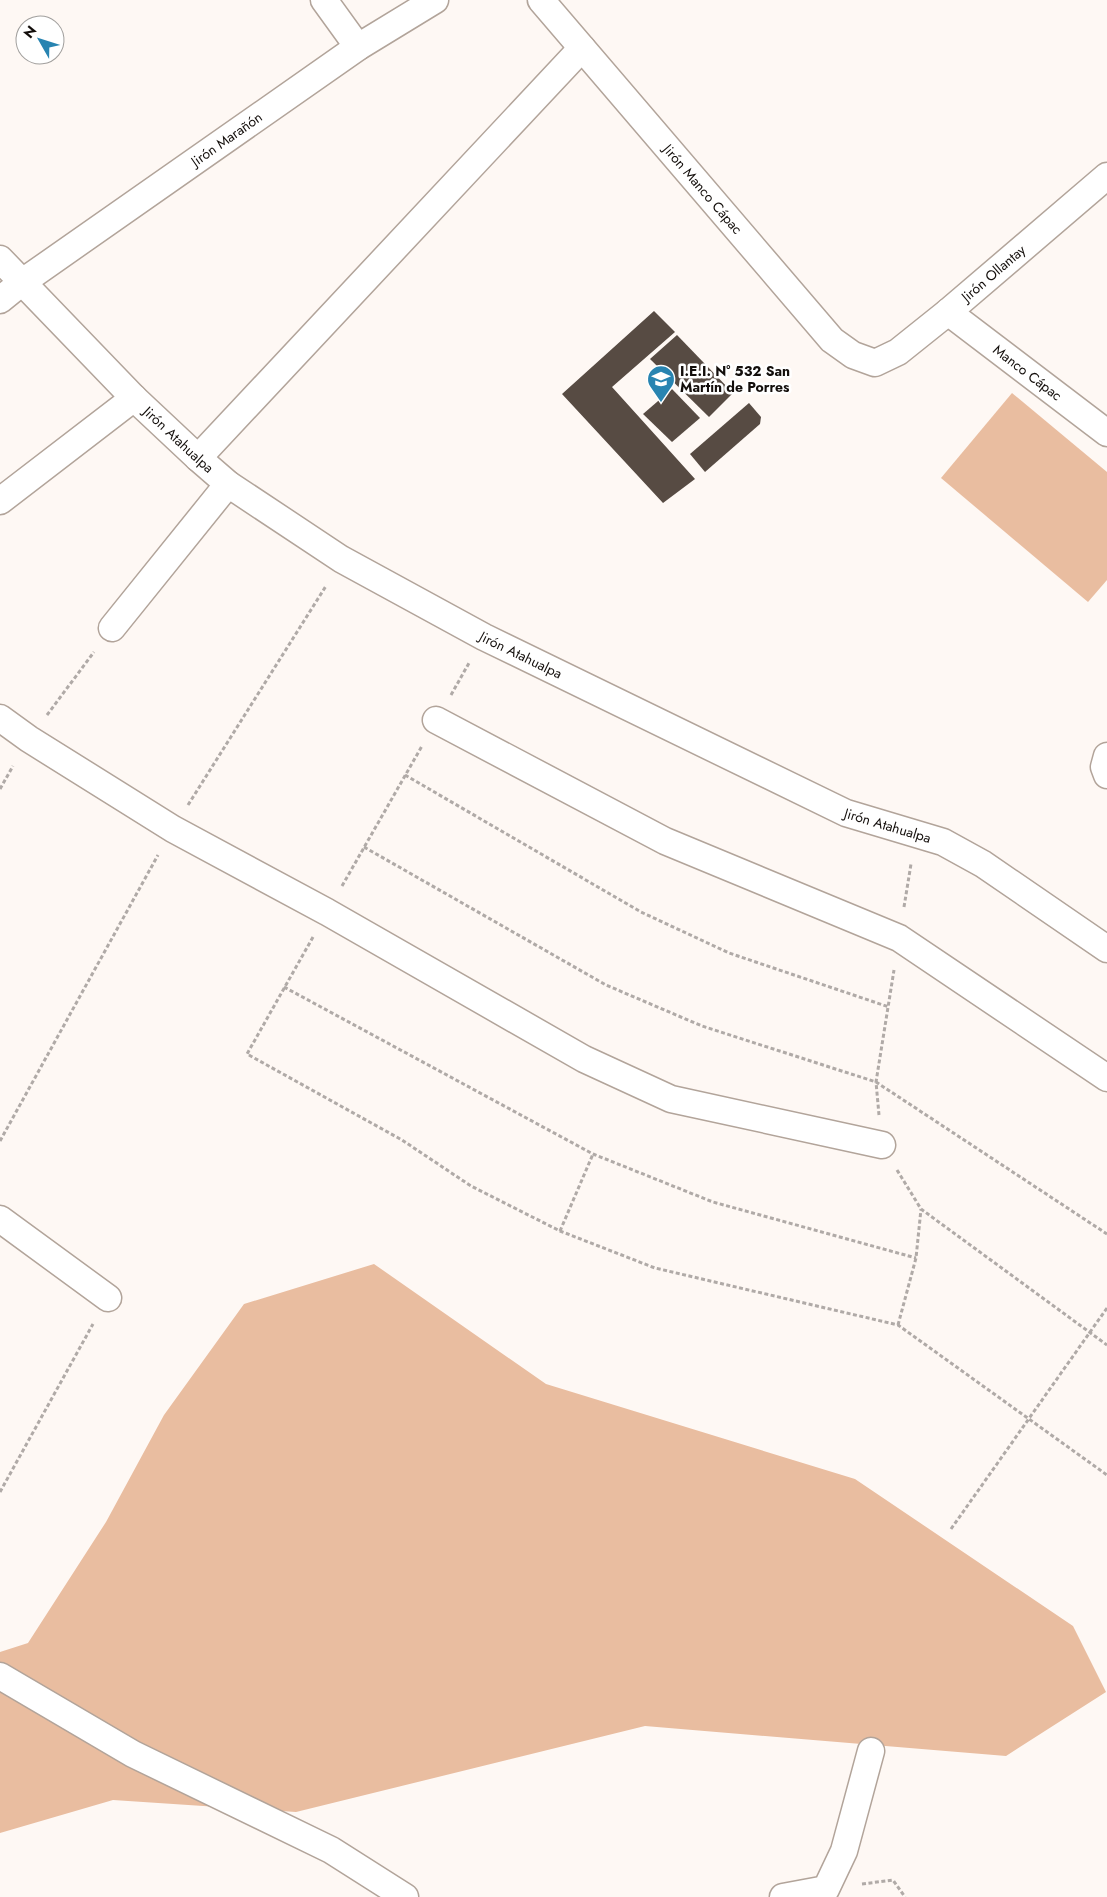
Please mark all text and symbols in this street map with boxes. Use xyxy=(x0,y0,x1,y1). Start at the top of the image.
north arrow xyxy=(15,15,65,65)
text: N xyxy=(19,21,41,42)
street label: Jirón Marañón xyxy=(185,107,266,172)
street label: Jirón Manco Cápac xyxy=(657,138,747,238)
street label: Jirón Ollantay xyxy=(955,239,1030,308)
street label: Manco Cápac xyxy=(989,340,1066,405)
place label: I.E.I. N° 532 San Martín de Porres xyxy=(680,361,790,397)
school or university icon: I.E.I. N° 532 San Martín de Porres xyxy=(646,364,676,403)
street label: Jirón Atahualpa xyxy=(137,400,218,477)
street label: Jirón Atahualpa xyxy=(474,625,566,684)
street label: Jirón Atahualpa xyxy=(840,802,933,848)

